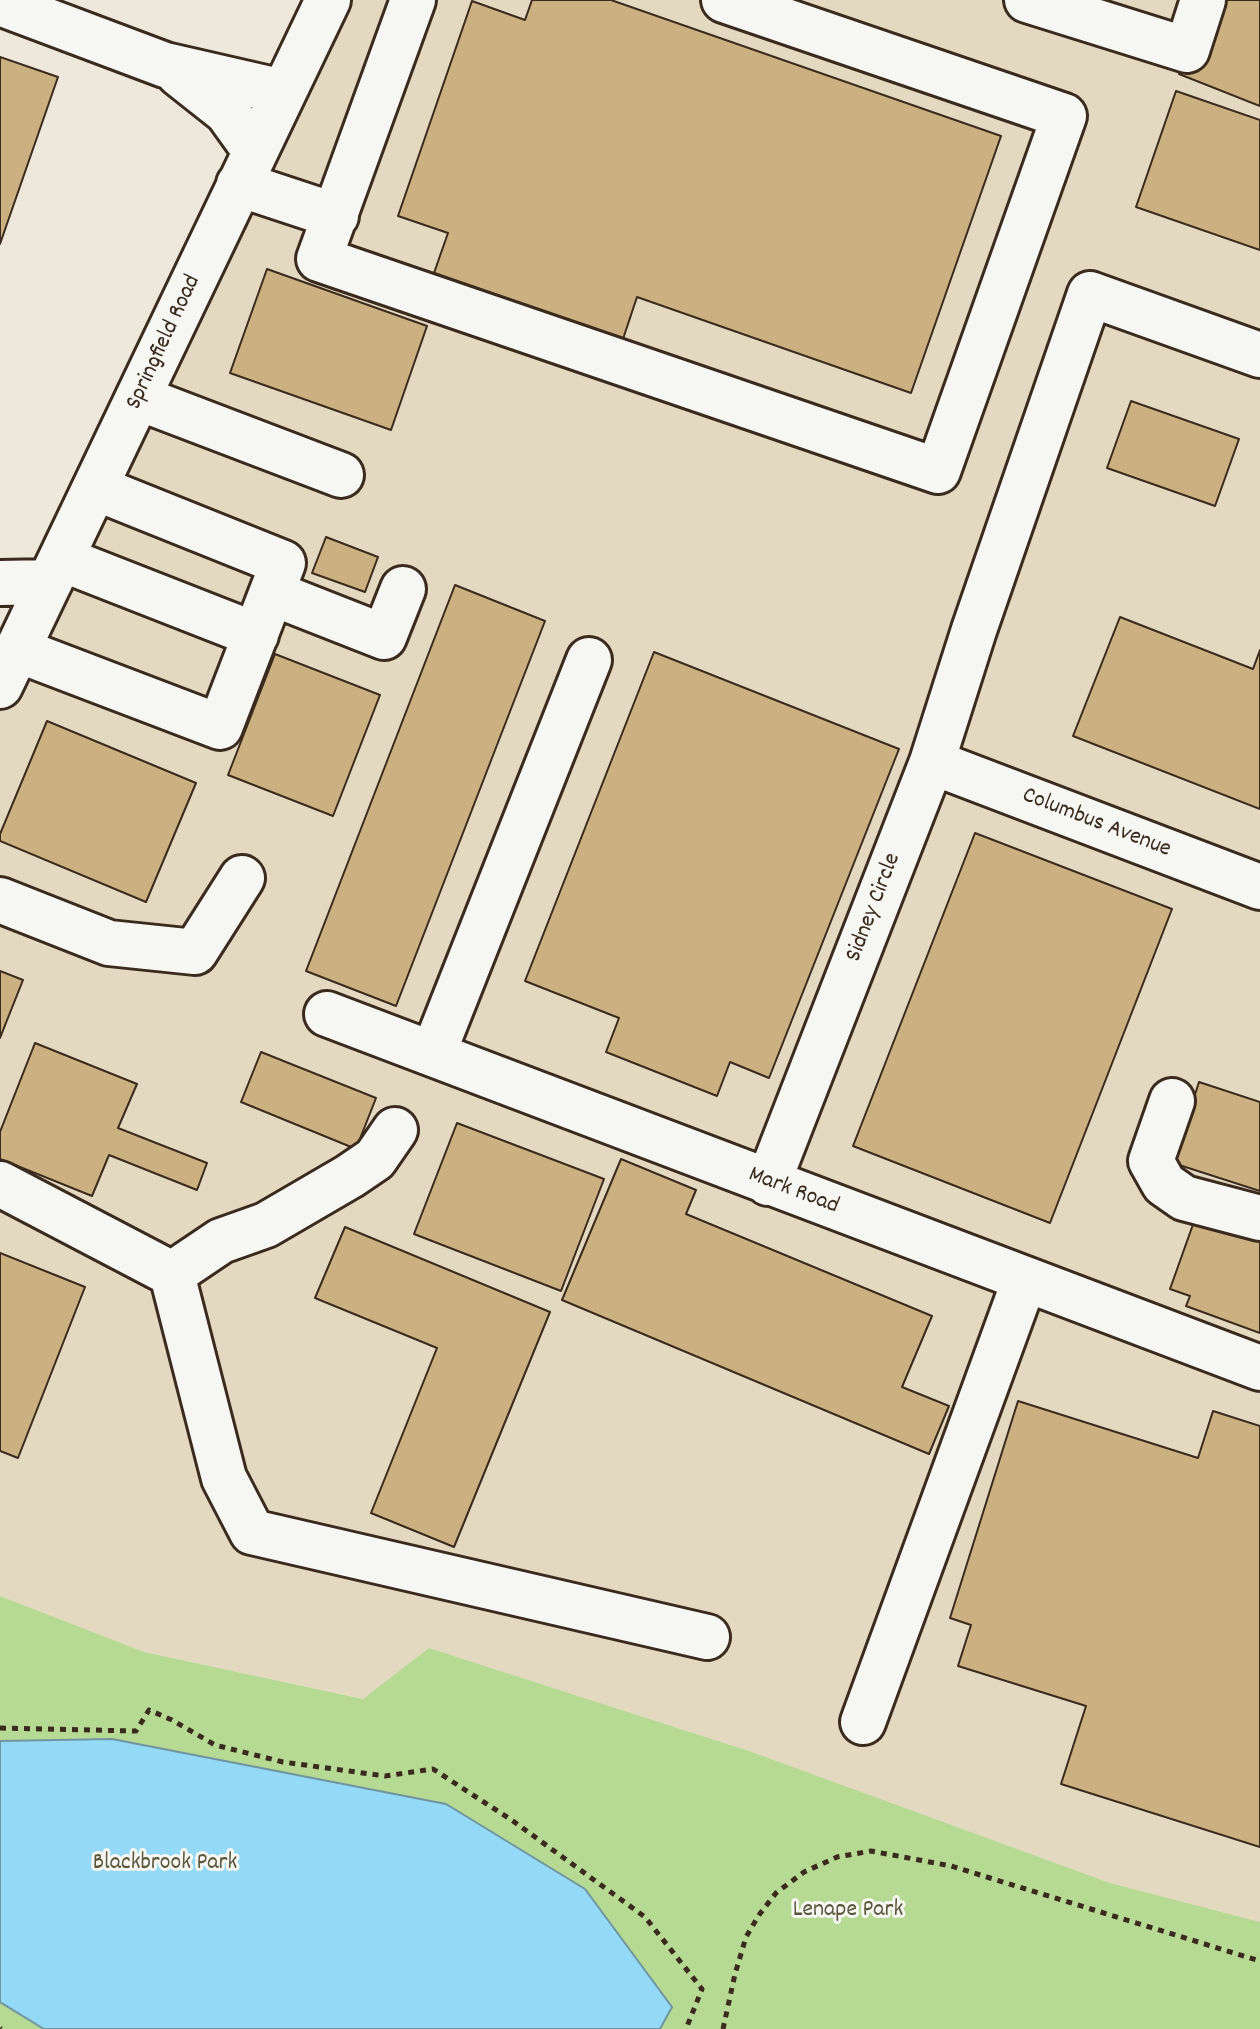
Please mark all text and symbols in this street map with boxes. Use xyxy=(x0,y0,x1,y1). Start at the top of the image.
street label: Springfield Road xyxy=(121,271,209,415)
street label: Columbus Avenue xyxy=(1018,782,1174,866)
street label: Sidney Circle xyxy=(841,850,909,966)
street label: Mark Road xyxy=(744,1162,842,1222)
park label: Blackbrook Park xyxy=(93,1851,237,1879)
park label: Lenape Park xyxy=(793,1898,903,1926)

